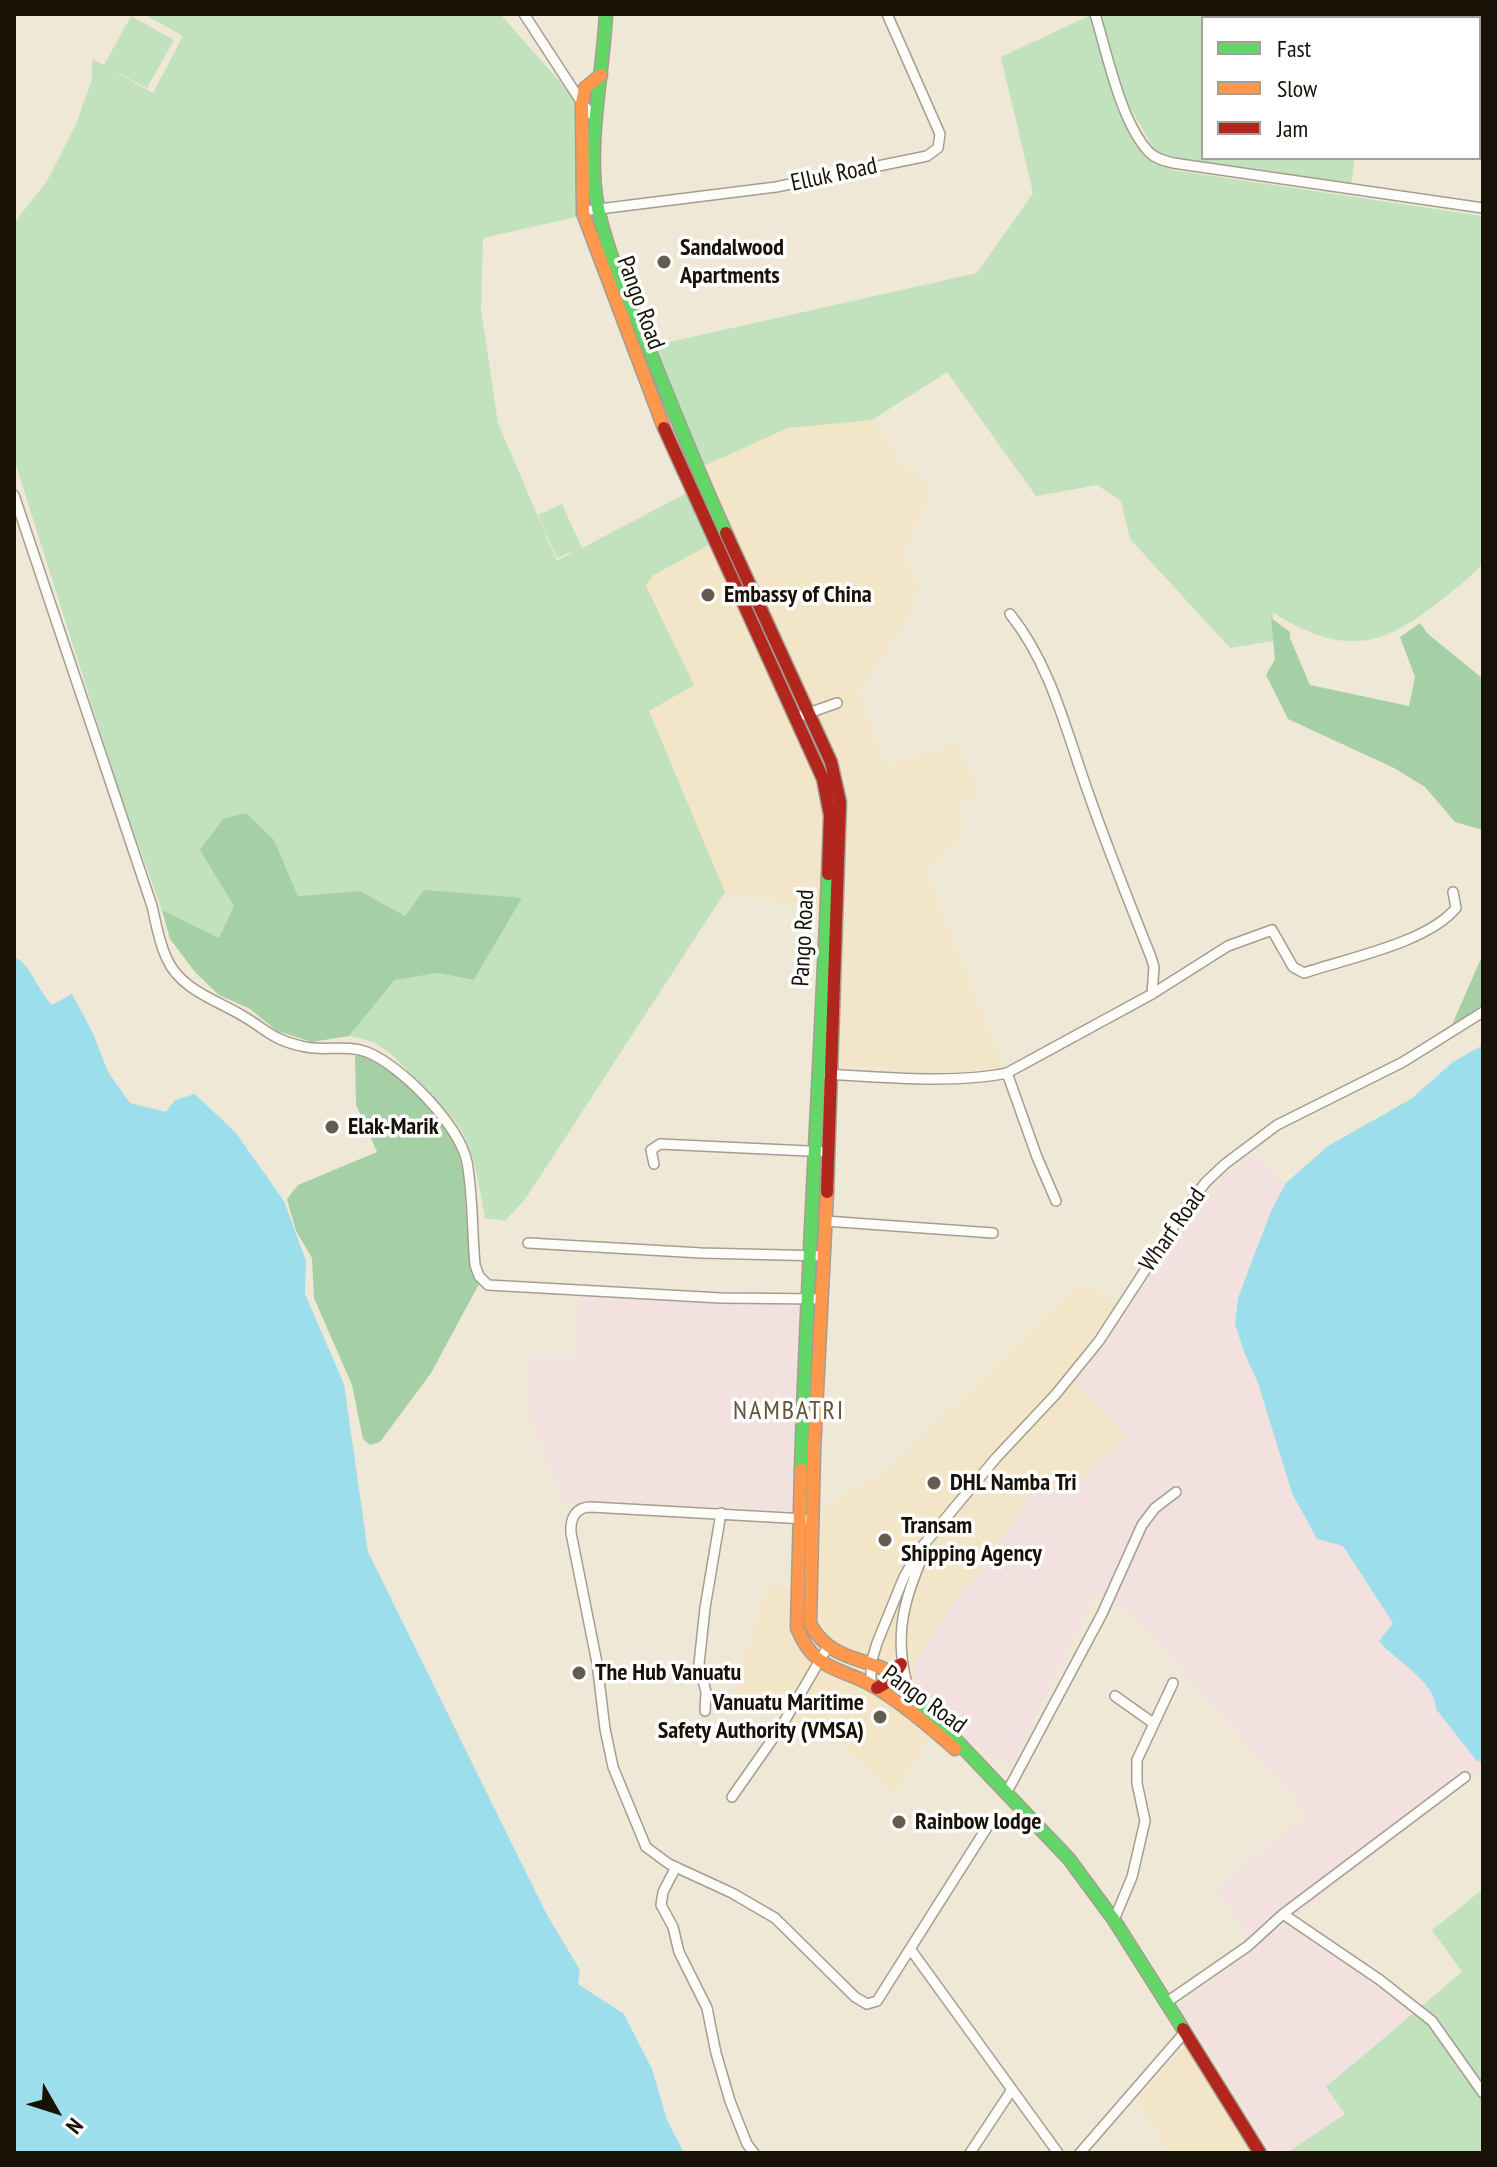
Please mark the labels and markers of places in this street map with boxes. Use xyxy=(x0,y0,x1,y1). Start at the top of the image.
place label: Sandalwood Apartments xyxy=(680,234,784,290)
marker: Sandalwood Apartments xyxy=(655,253,673,271)
place label: Embassy of China xyxy=(724,581,872,609)
marker: Embassy of China xyxy=(699,586,717,604)
place label: Elak-Marik xyxy=(348,1113,439,1141)
marker: Elak-Marik xyxy=(323,1118,341,1136)
place label: DHL Namba Tri xyxy=(950,1469,1077,1497)
marker: DHL Namba Tri xyxy=(925,1474,943,1492)
place label: Transam Shipping Agency xyxy=(901,1512,1042,1568)
marker: Transam Shipping Agency xyxy=(876,1531,894,1549)
place label: The Hub Vanuatu xyxy=(595,1659,741,1687)
marker: The Hub Vanuatu xyxy=(570,1664,588,1682)
place label: Vanuatu Maritime Safety Authority (VMSA) xyxy=(658,1689,864,1745)
marker: Vanuatu Maritime Safety Authority (VMSA) xyxy=(871,1708,889,1726)
place label: Rainbow lodge xyxy=(915,1808,1042,1836)
marker: Rainbow lodge xyxy=(890,1813,908,1831)

